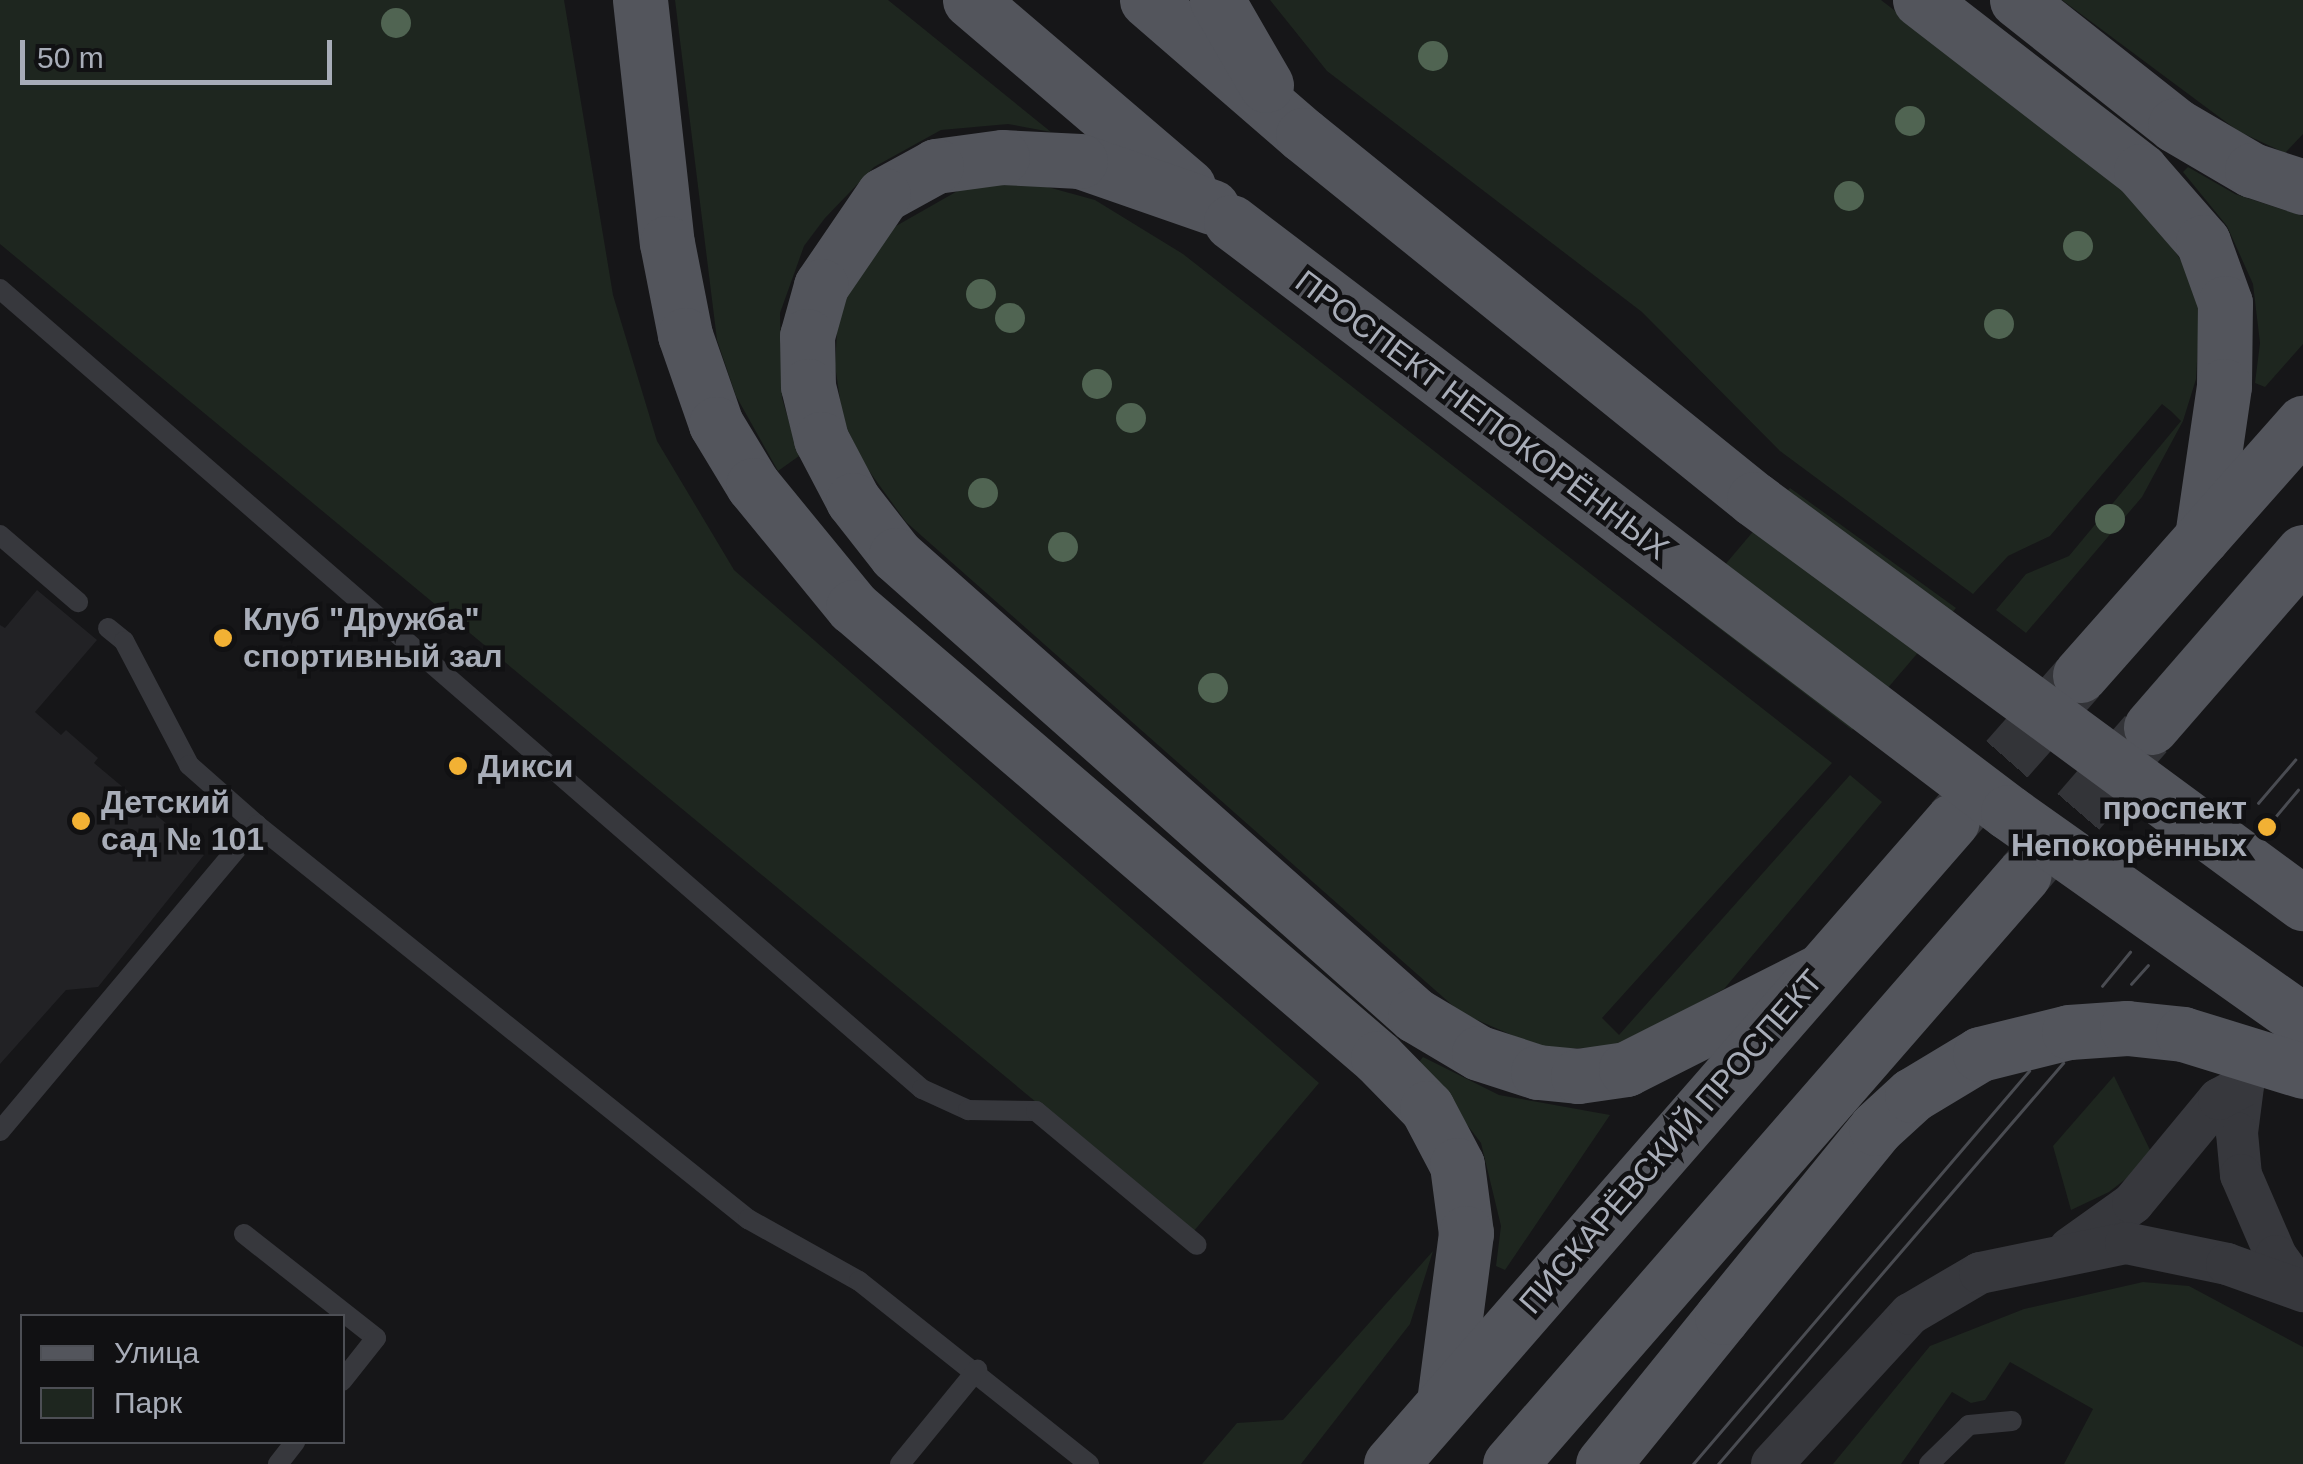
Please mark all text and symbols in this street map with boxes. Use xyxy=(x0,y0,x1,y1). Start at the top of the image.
scale bar xyxy=(25,20,338,82)
text: 50 m xyxy=(37,41,104,74)
street label: ПРОСПЕКТ НЕПОКОРЁННЫХ xyxy=(1288,262,1676,568)
place label: Клуб "Дружба" спортивный зал xyxy=(243,601,503,676)
marker: Клуб "Дружба" спортивный зал xyxy=(212,627,234,649)
place label: Дикси xyxy=(478,747,574,785)
marker: Дикси xyxy=(447,755,469,777)
place label: Детский сад № 101 xyxy=(101,784,264,859)
place label: проспект Непокорённых xyxy=(2011,790,2247,865)
marker: Детский сад № 101 xyxy=(70,810,92,832)
marker: проспект Непокорённых xyxy=(2256,816,2278,838)
street label: ПИСКАРЁВСКИЙ ПРОСПЕКТ xyxy=(1511,962,1831,1322)
legend xyxy=(20,1314,345,1444)
text: Улица xyxy=(114,1336,199,1369)
text: Парк xyxy=(114,1386,182,1419)

